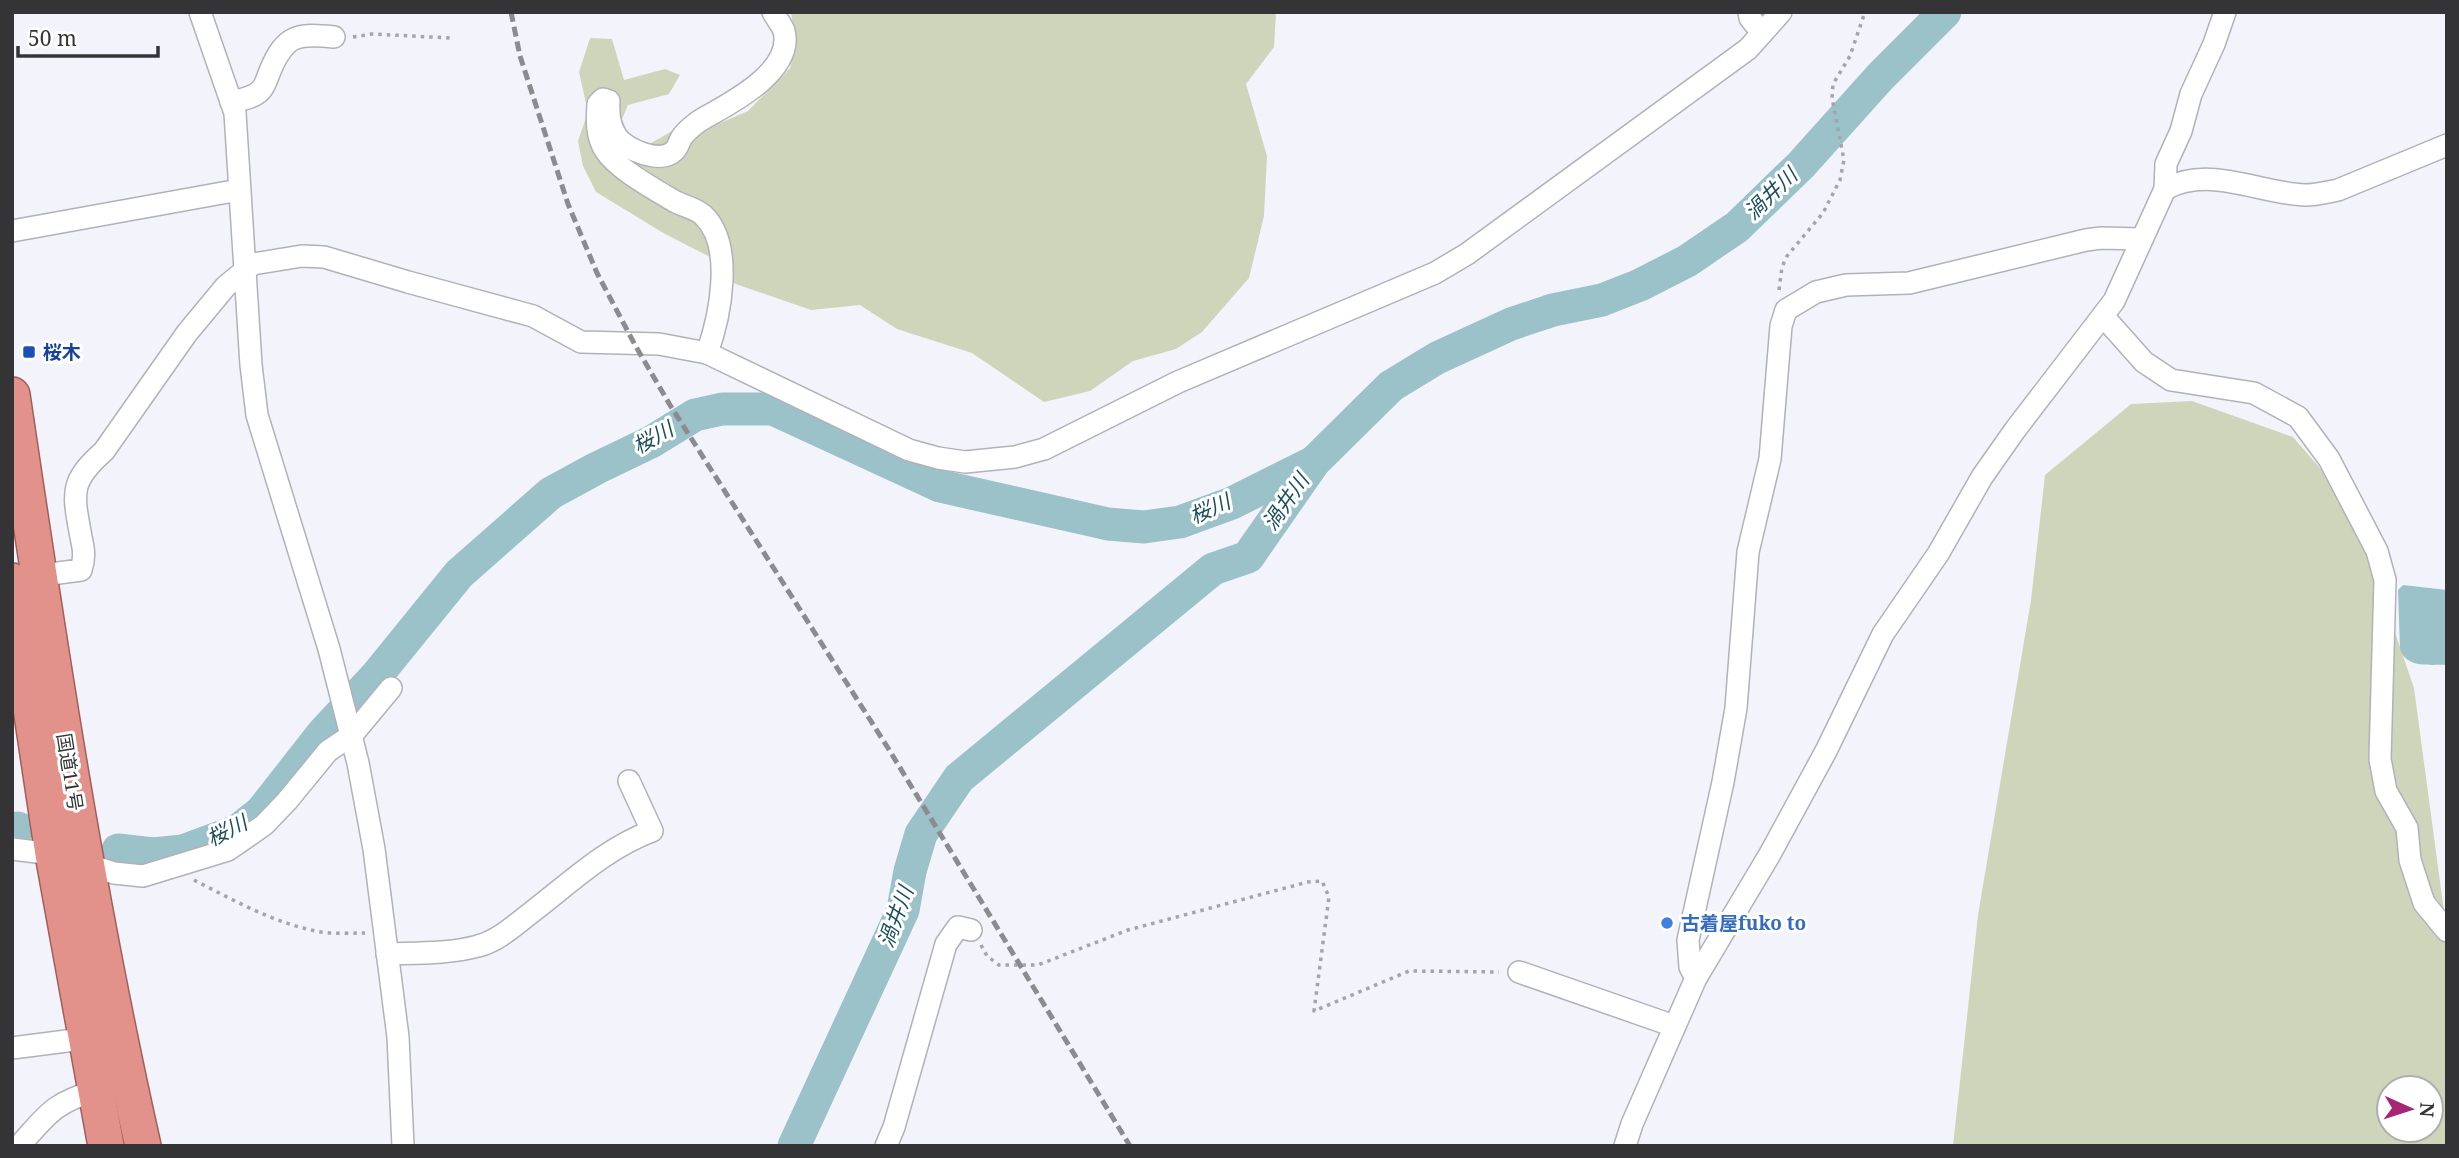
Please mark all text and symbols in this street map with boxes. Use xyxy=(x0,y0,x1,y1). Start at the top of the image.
scale bar xyxy=(18,14,158,58)
text: 50 m xyxy=(28,24,77,52)
water label: 渦井川 xyxy=(1738,160,1804,225)
place label: 桜木 xyxy=(43,339,81,365)
marker: 桜木 xyxy=(21,344,37,360)
water label: 桜川 xyxy=(627,414,679,460)
water label: 渦井川 xyxy=(1256,466,1316,535)
water label: 桜川 xyxy=(1185,486,1236,529)
street label: 国道11号 xyxy=(51,731,89,813)
water label: 桜川 xyxy=(201,807,253,852)
water label: 渦井川 xyxy=(871,880,920,951)
place label: 古着屋fuko to xyxy=(1681,910,1806,936)
marker: 古着屋fuko to xyxy=(1659,915,1675,931)
north arrow xyxy=(2375,1074,2445,1144)
text: N xyxy=(2414,1102,2440,1118)

